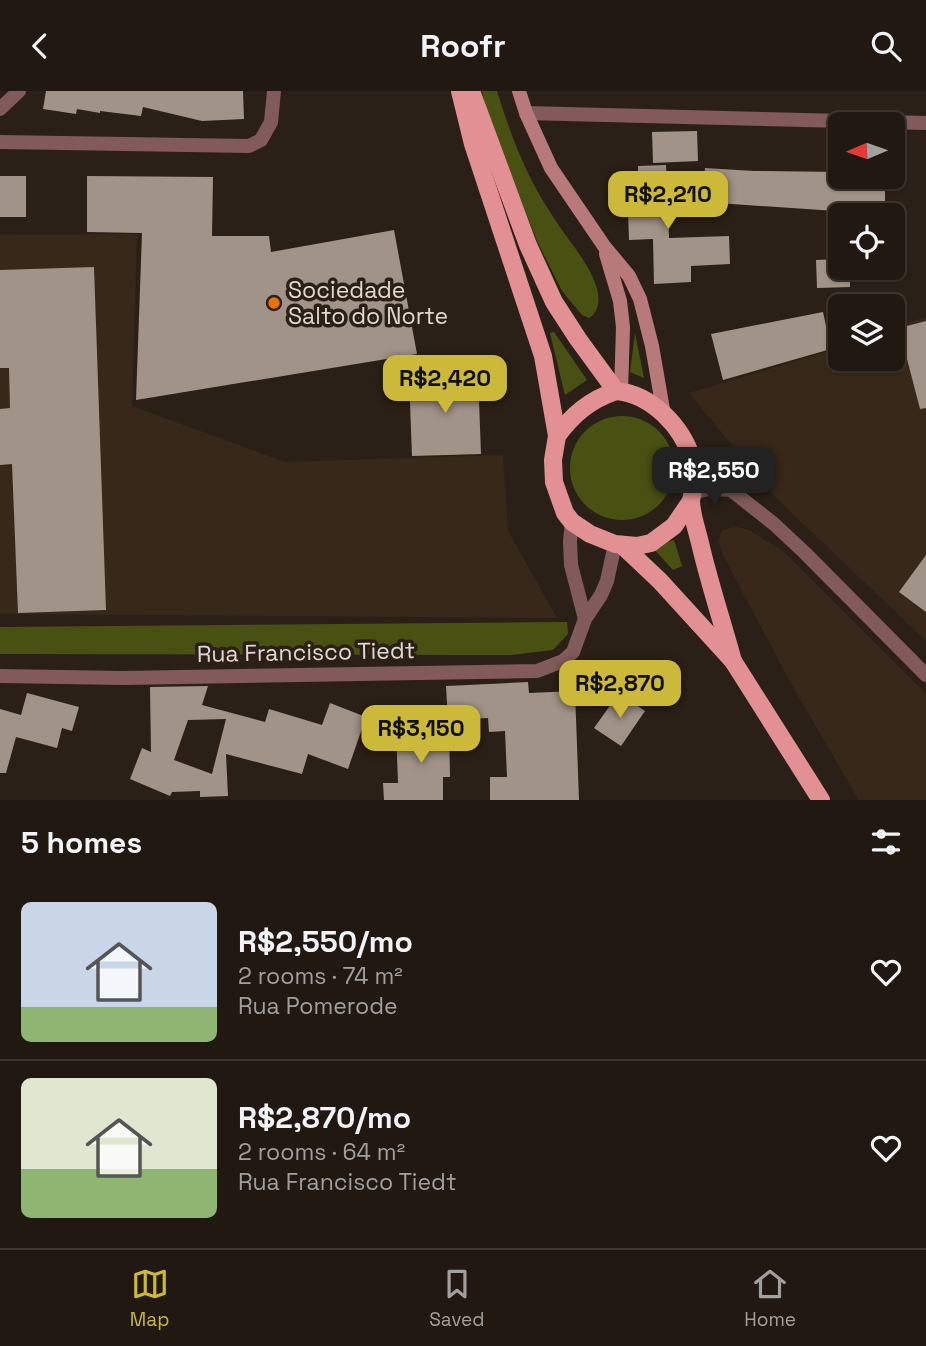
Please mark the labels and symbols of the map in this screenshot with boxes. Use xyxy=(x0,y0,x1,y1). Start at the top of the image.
north arrow xyxy=(828,112,905,189)
pin: R$2,210 xyxy=(603,171,733,231)
place label: Sociedade Salto do Norte xyxy=(288,275,448,331)
marker: Sociedade Salto do Norte xyxy=(266,295,282,311)
pin: R$2,420 xyxy=(380,355,510,415)
pin: R$2,550 xyxy=(649,447,779,507)
street label: Rua Francisco Tiedt xyxy=(196,635,416,669)
pin: R$2,870 xyxy=(555,661,685,720)
pin: R$3,150 xyxy=(356,705,486,765)

